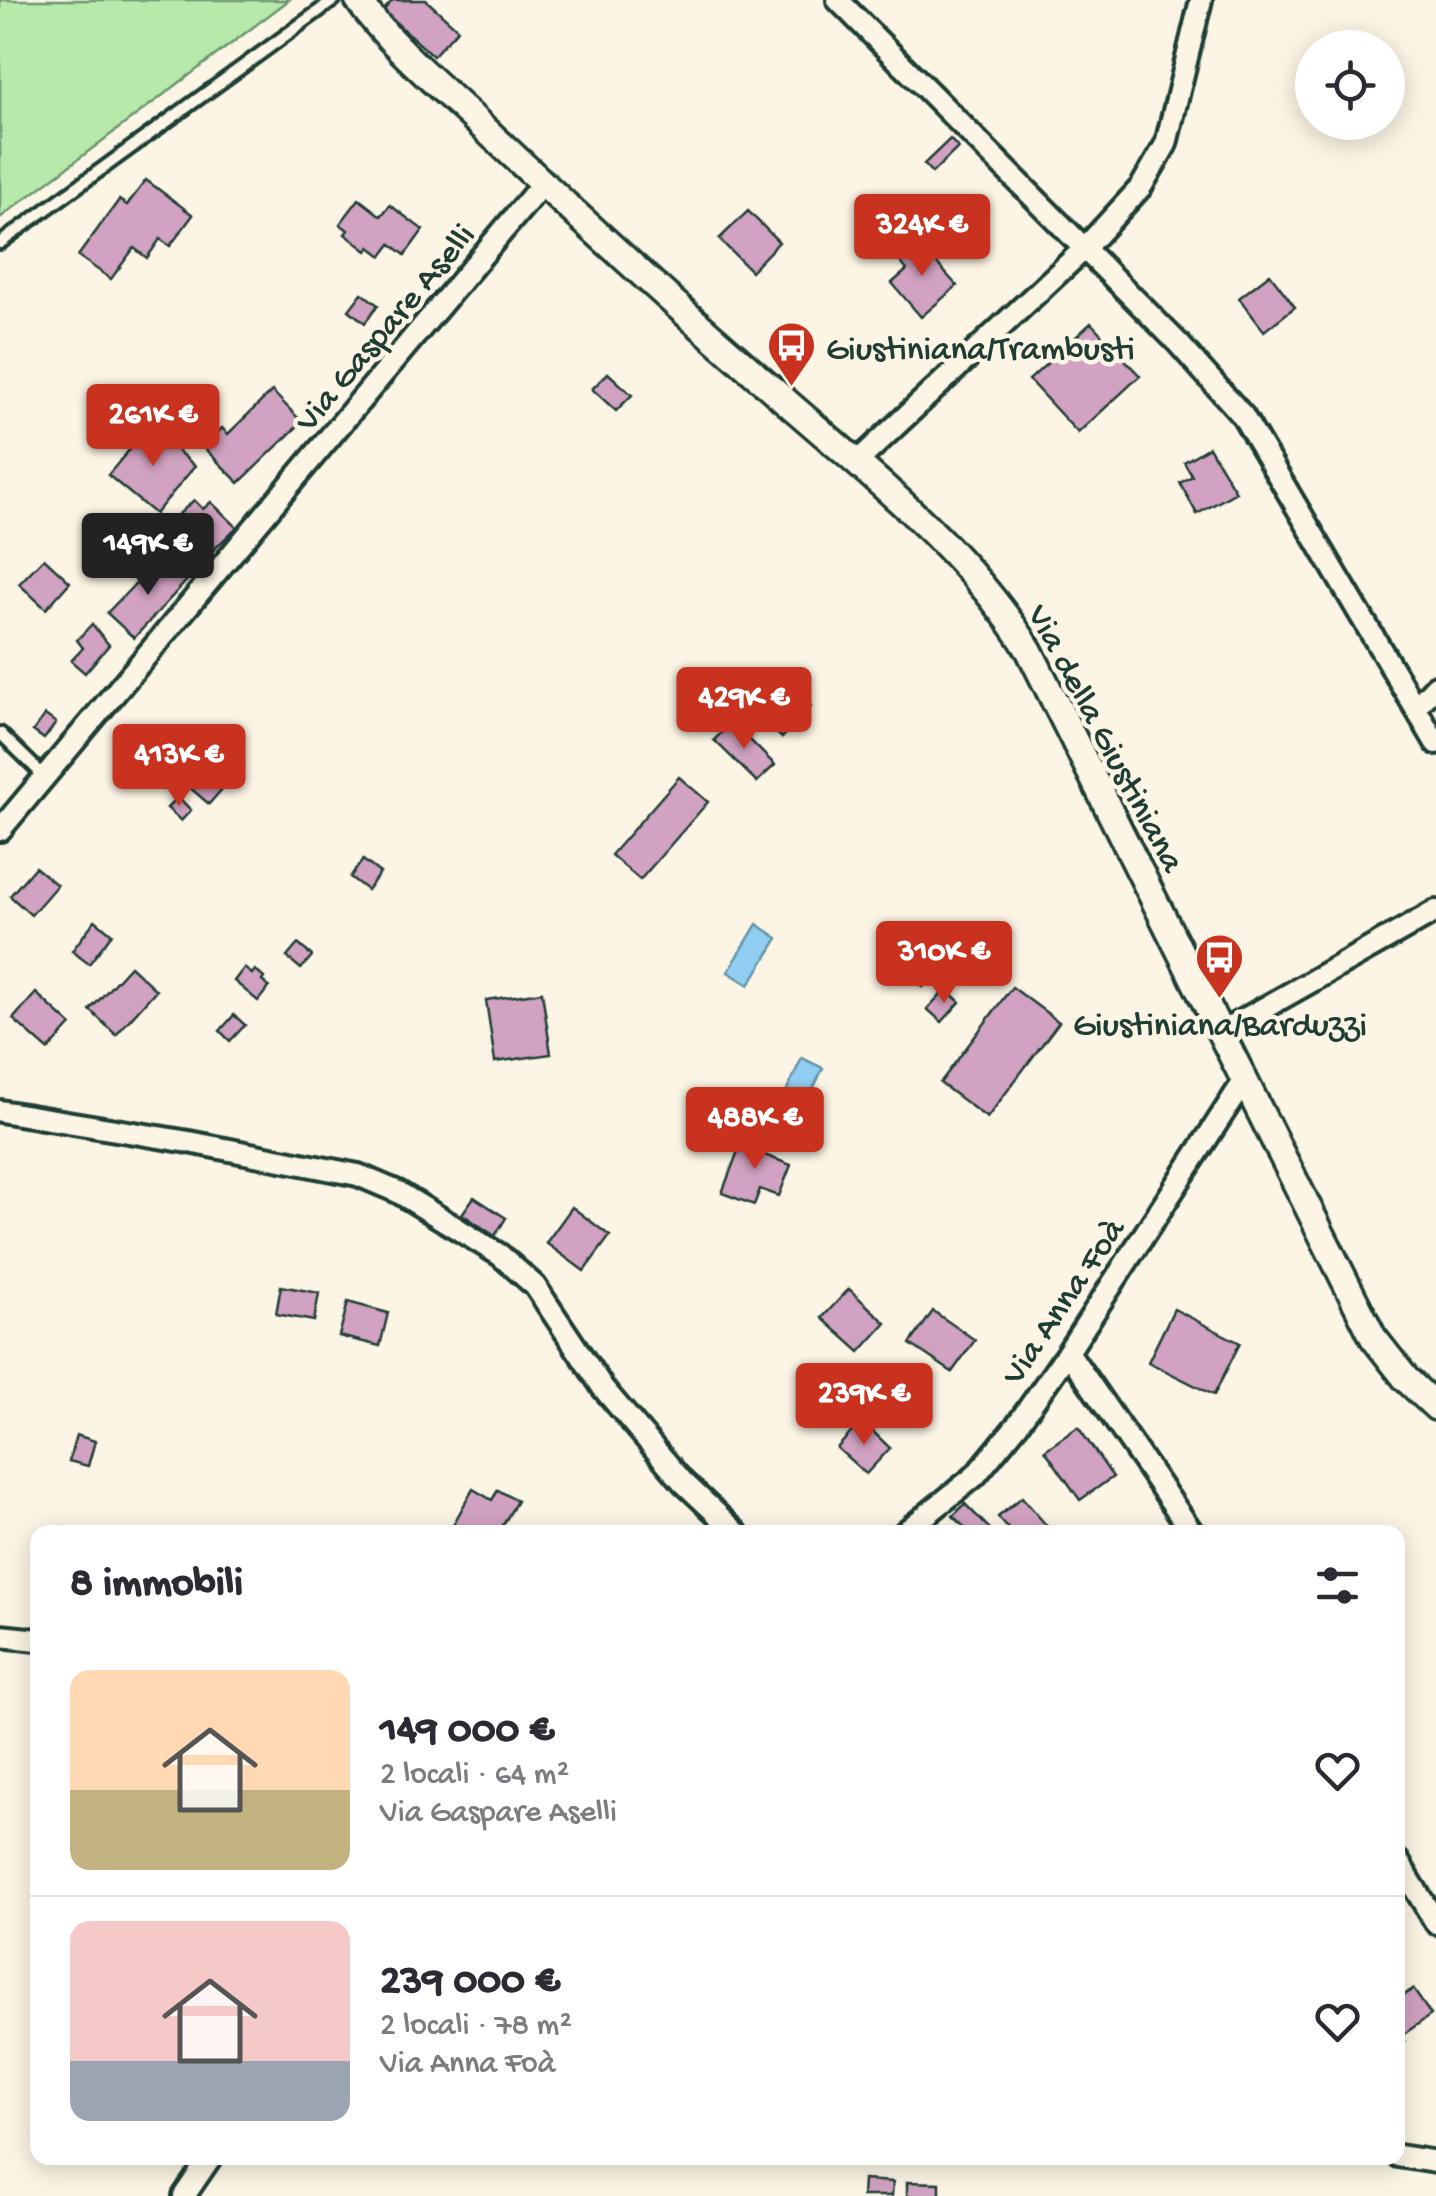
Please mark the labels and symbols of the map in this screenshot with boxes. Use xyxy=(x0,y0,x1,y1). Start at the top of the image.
pin: 324K € xyxy=(841,194,1003,279)
street label: Via Gaspare Aselli xyxy=(288,217,486,443)
bus stop icon: Giustiniana/Trambusti xyxy=(765,320,817,388)
place label: Giustiniana/Trambusti xyxy=(826,331,1135,372)
pin: 261K € xyxy=(72,384,234,469)
pin: 149K € xyxy=(67,513,229,598)
street label: Via della Giustiniana xyxy=(1015,598,1192,882)
pin: 429K € xyxy=(663,667,825,752)
pin: 413K € xyxy=(98,724,260,809)
pin: 310K € xyxy=(863,921,1025,1006)
bus stop icon: Giustiniana/Barduzzi xyxy=(1194,932,1246,1000)
place label: Giustiniana/Barduzzi xyxy=(1073,1007,1367,1048)
pin: 488K € xyxy=(674,1087,836,1172)
street label: Via Anna Foà xyxy=(994,1211,1137,1395)
pin: 239K € xyxy=(783,1363,945,1448)

